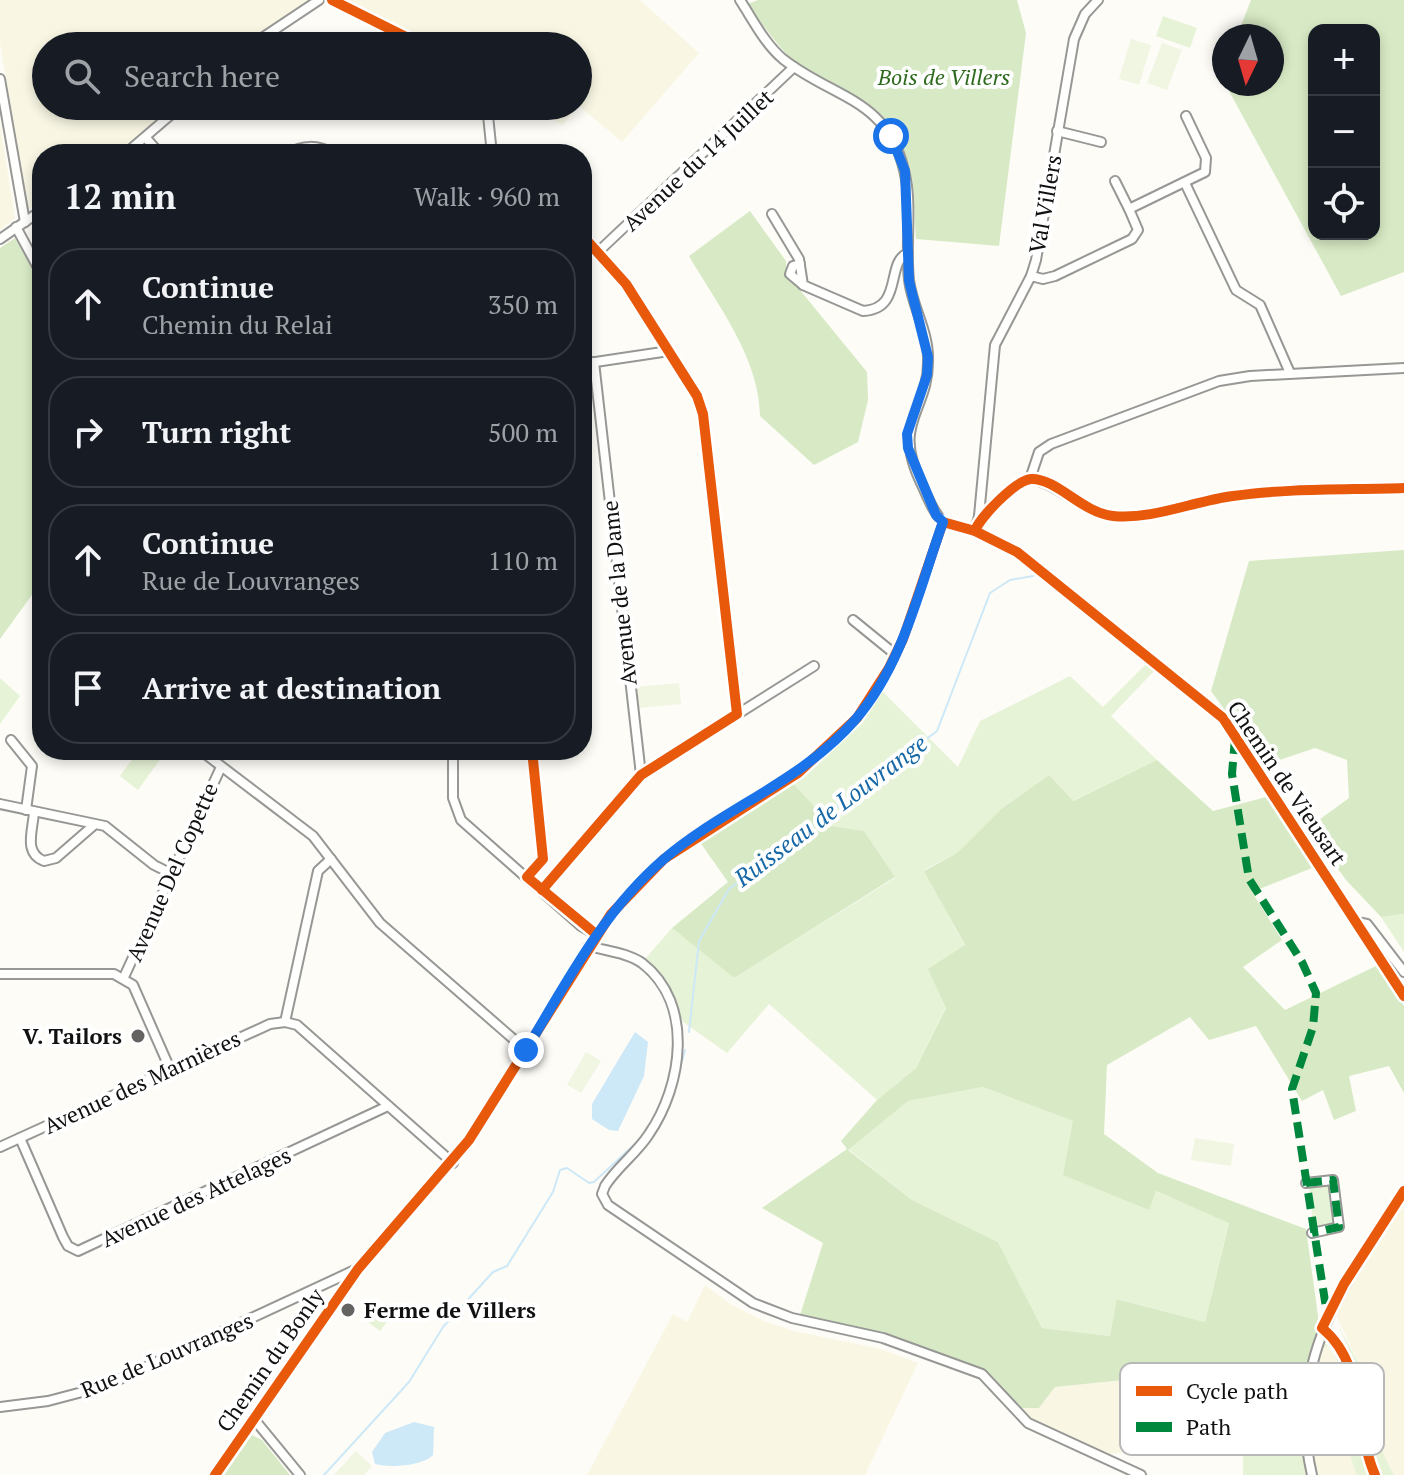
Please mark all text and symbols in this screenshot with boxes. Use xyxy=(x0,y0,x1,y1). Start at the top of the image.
north arrow xyxy=(1212,24,1284,96)
map controls xyxy=(1308,24,1380,240)
button: + xyxy=(1308,24,1380,96)
search box xyxy=(32,32,592,120)
icon: search xyxy=(60,54,104,98)
text: Search here xyxy=(124,56,280,96)
park label: Bois de Villers xyxy=(877,62,1010,91)
street label: Avenue du 14 Juillet xyxy=(616,82,779,237)
button: − xyxy=(1308,96,1380,168)
route start xyxy=(873,118,909,154)
street label: Val Villers xyxy=(1022,152,1067,256)
button: locate xyxy=(1308,168,1380,240)
text: 12 min xyxy=(64,174,176,219)
text: Walk · 960 m xyxy=(414,179,560,213)
text: Continue xyxy=(142,267,274,307)
icon: ahead xyxy=(66,282,110,326)
text: 350 m xyxy=(488,287,558,321)
text: Chemin du Relai xyxy=(142,307,333,341)
icon: right xyxy=(66,410,110,454)
text: Turn right xyxy=(142,412,291,452)
text: 500 m xyxy=(488,415,558,449)
street label: Avenue de la Dame xyxy=(594,499,643,687)
text: Continue xyxy=(142,523,274,563)
icon: ahead xyxy=(66,538,110,582)
text: 110 m xyxy=(488,543,558,577)
text: Rue de Louvranges xyxy=(142,563,360,597)
icon: arrive xyxy=(66,666,110,710)
text: Arrive at destination xyxy=(142,668,441,708)
street label: Chemin de Vieusart xyxy=(1221,695,1353,871)
water label: Ruisseau de Louvrange xyxy=(727,727,933,894)
street label: Avenue Del Copette xyxy=(119,778,224,966)
place label: V. Tailors xyxy=(23,1021,122,1050)
street label: Avenue des Marnières xyxy=(39,1023,245,1140)
marker: V. Tailors xyxy=(129,1027,147,1045)
route end xyxy=(508,1032,544,1068)
street label: Avenue des Attelages xyxy=(96,1140,295,1253)
street label: Chemin du Bonly xyxy=(209,1282,330,1437)
place label: Ferme de Villers xyxy=(364,1295,536,1324)
marker: Ferme de Villers xyxy=(339,1301,357,1319)
street label: Rue de Louvranges xyxy=(76,1305,257,1404)
legend xyxy=(1120,1363,1384,1455)
text: Cycle path xyxy=(1186,1376,1288,1405)
text: Path xyxy=(1186,1412,1231,1441)

